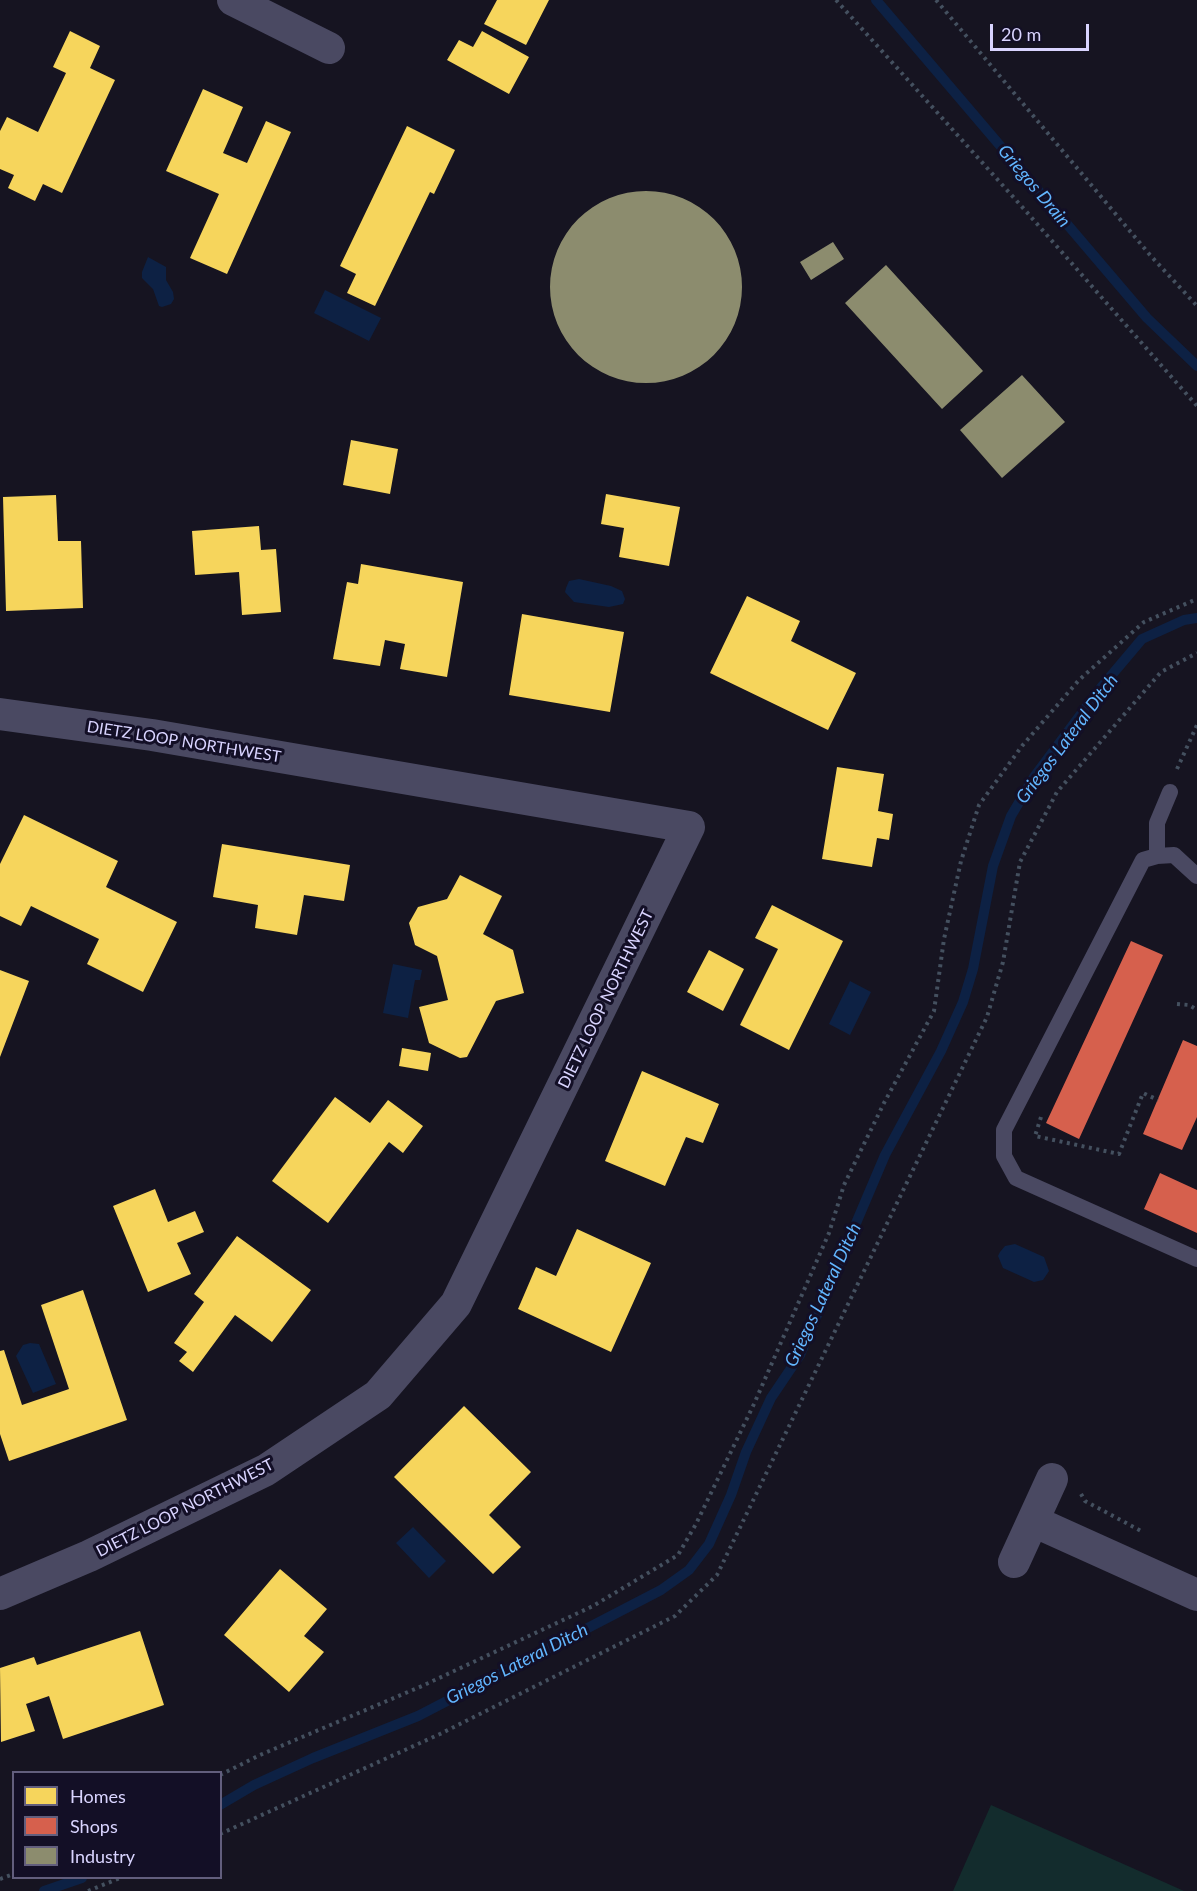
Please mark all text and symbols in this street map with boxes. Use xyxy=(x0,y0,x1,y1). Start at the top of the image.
scale bar xyxy=(993,12,1092,50)
text: 20 m xyxy=(1001,23,1041,45)
water label: Griegos Drain xyxy=(993,140,1075,232)
water label: Griegos Lateral Ditch xyxy=(1011,670,1123,808)
street label: DIETZ LOOP NORTHWEST xyxy=(86,717,282,767)
street label: DIETZ LOOP NORTHWEST xyxy=(554,907,658,1091)
water label: Griegos Lateral Ditch xyxy=(780,1220,866,1370)
street label: DIETZ LOOP NORTHWEST xyxy=(93,1455,277,1561)
water label: Griegos Lateral Ditch xyxy=(442,1619,592,1709)
legend xyxy=(12,1771,222,1879)
text: Homes xyxy=(70,1785,126,1807)
text: Shops xyxy=(70,1815,118,1837)
text: Industry xyxy=(70,1845,135,1867)

